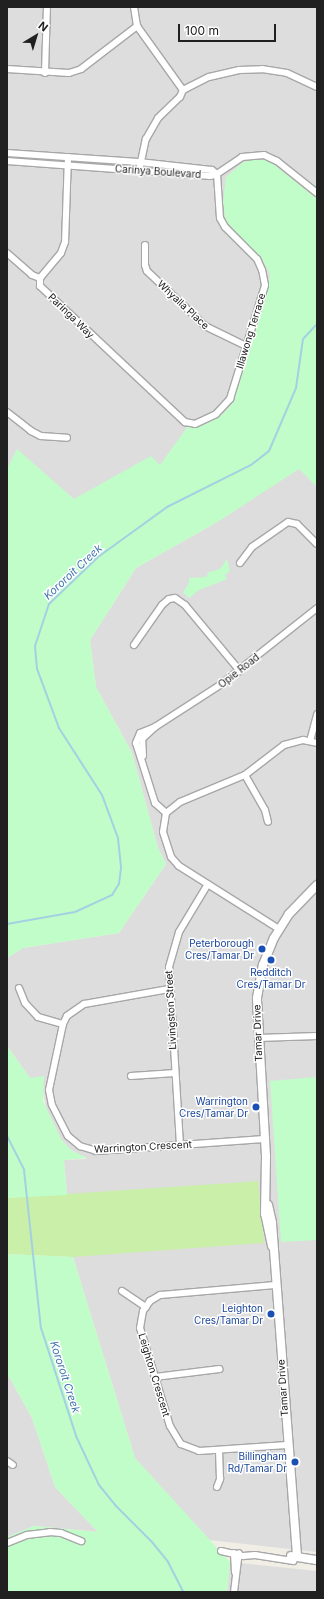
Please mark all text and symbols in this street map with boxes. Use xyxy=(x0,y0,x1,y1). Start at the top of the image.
north arrow xyxy=(16,16,56,56)
scale bar xyxy=(180,16,278,42)
text: N xyxy=(36,18,51,35)
text: 100 m xyxy=(185,23,219,38)
street label: Carinya Boulevard xyxy=(114,163,202,181)
street label: Whyalla Place xyxy=(155,278,211,332)
street label: Paringa Way xyxy=(46,291,96,341)
street label: Illawong Terrace xyxy=(234,292,268,370)
water label: Kororoit Creek xyxy=(41,542,105,602)
street label: Opie Road xyxy=(216,651,262,691)
place label: Peterborough Cres/Tamar Dr xyxy=(185,937,254,960)
marker: Peterborough Cres/Tamar Dr xyxy=(257,944,267,954)
marker: Redditch Cres/Tamar Dr xyxy=(266,955,276,965)
place label: Redditch Cres/Tamar Dr xyxy=(237,966,305,990)
street label: Livingston Street xyxy=(163,970,179,1050)
street label: Tamar Drive xyxy=(251,1004,265,1062)
place label: Warrington Cres/Tamar Dr xyxy=(179,1095,248,1118)
marker: Warrington Cres/Tamar Dr xyxy=(251,1102,261,1112)
street label: Warrington Crescent xyxy=(94,1138,192,1156)
place label: Leighton Cres/Tamar Dr xyxy=(194,1302,263,1326)
marker: Leighton Cres/Tamar Dr xyxy=(266,1309,276,1319)
street label: Leighton Crescent xyxy=(136,1332,172,1418)
water label: Kororoit Creek xyxy=(47,1339,83,1415)
street label: Tamar Drive xyxy=(275,1359,291,1417)
place label: Billingham Rd/Tamar Dr xyxy=(228,1450,287,1474)
marker: Billingham Rd/Tamar Dr xyxy=(290,1457,300,1467)

